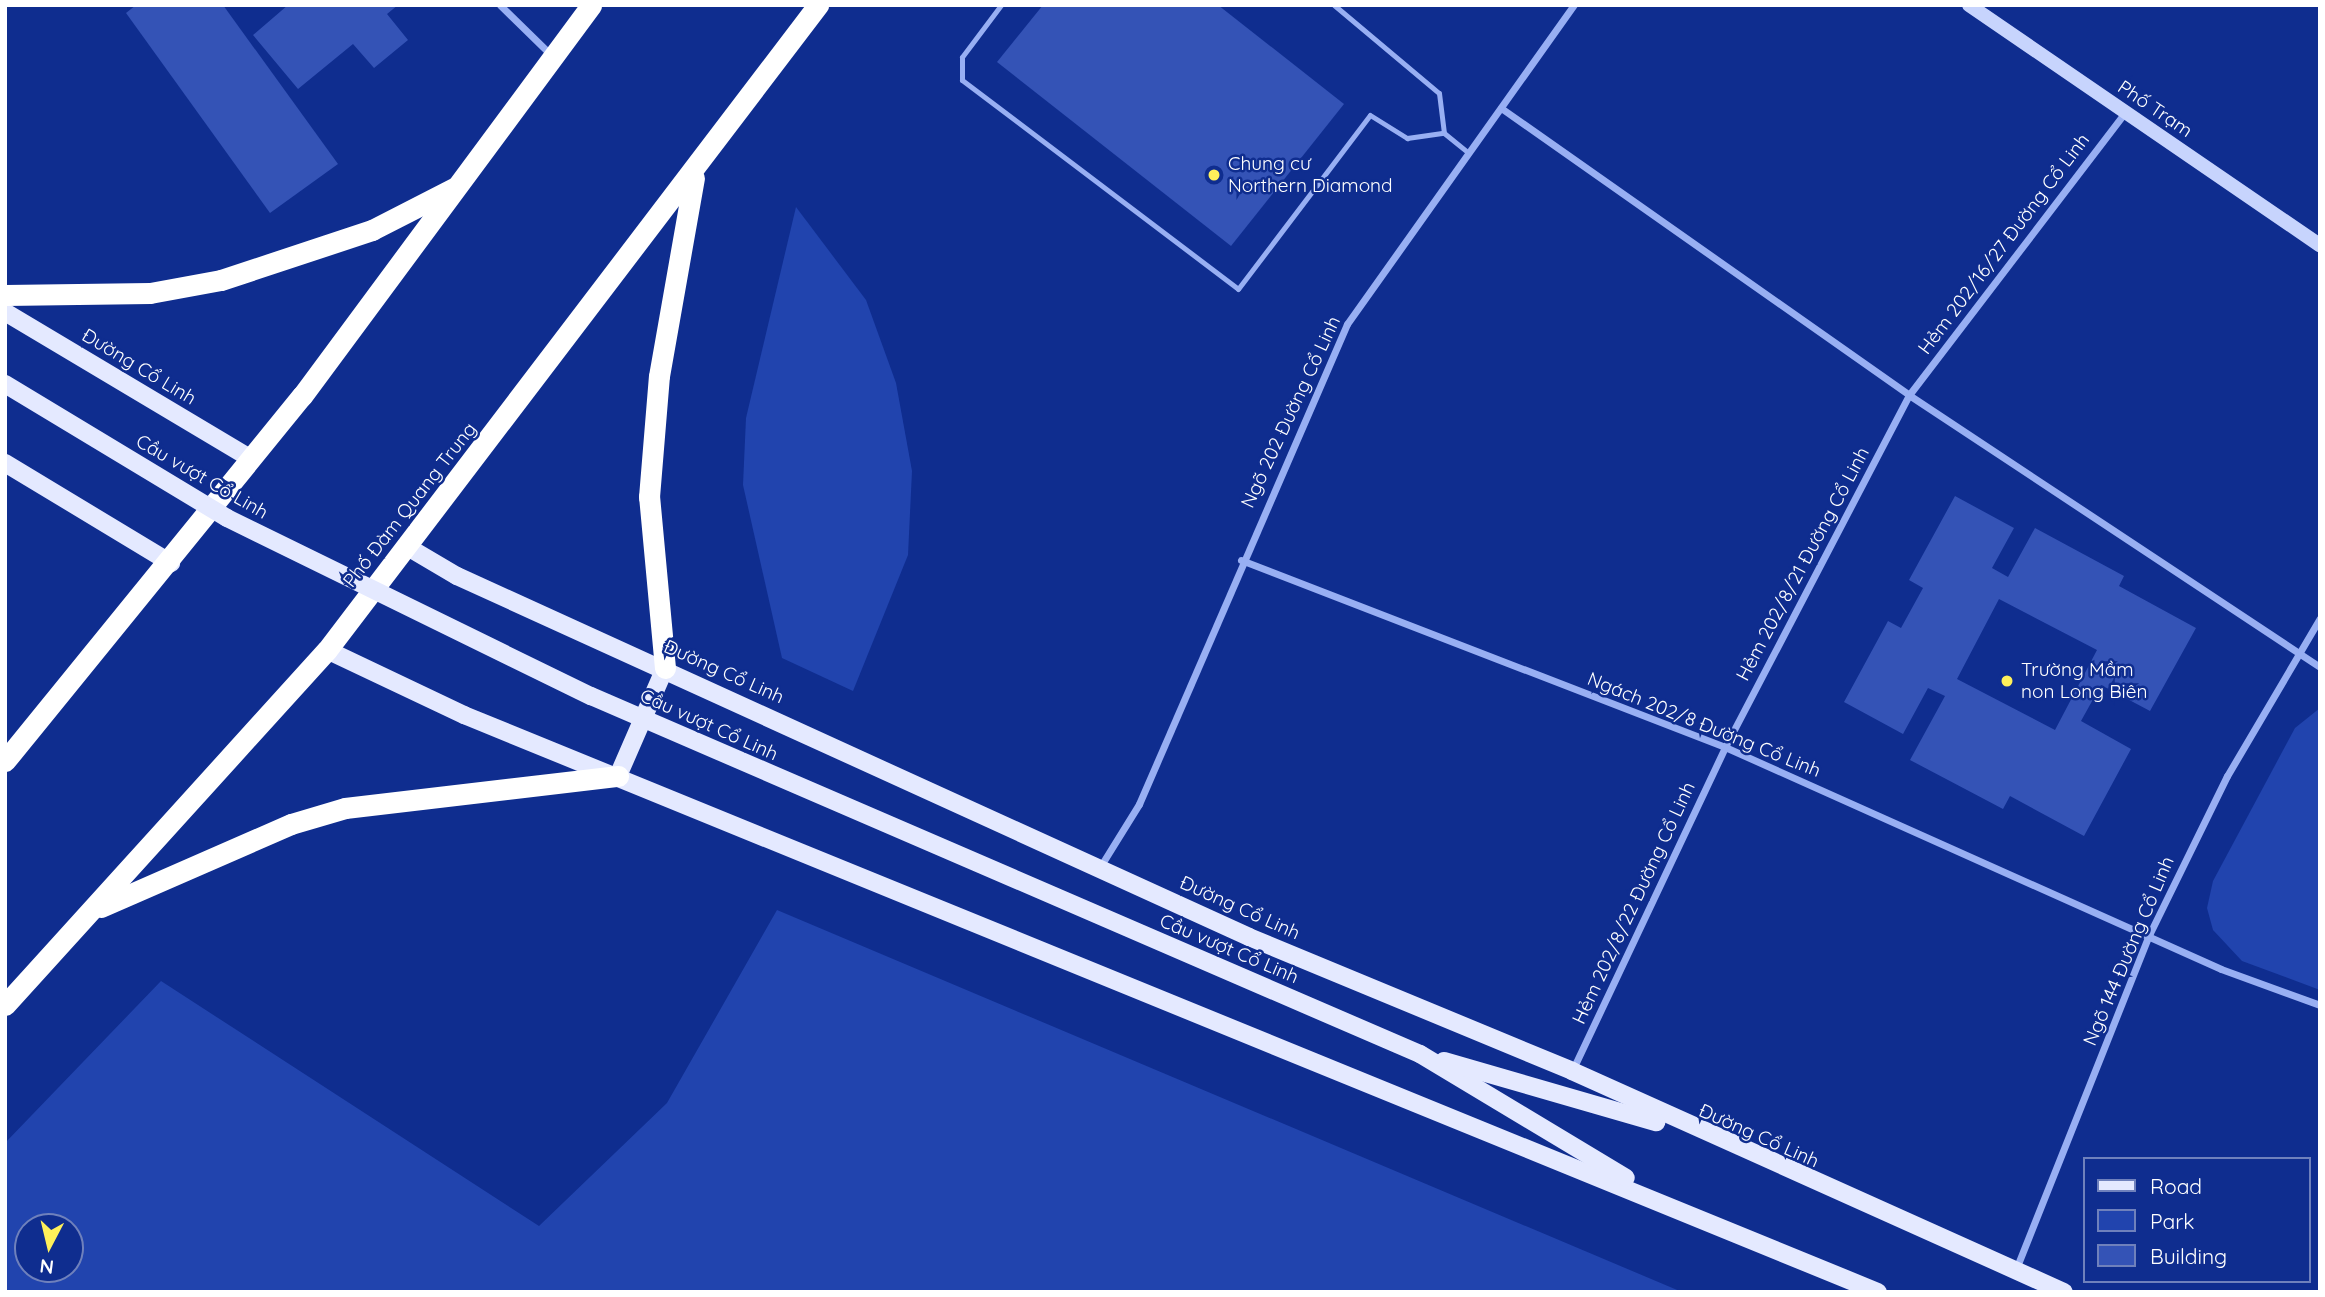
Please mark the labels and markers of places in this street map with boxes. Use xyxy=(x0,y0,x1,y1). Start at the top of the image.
place label: Chung cư Northern Diamond xyxy=(1228,153,1393,197)
marker: Chung cư Northern Diamond xyxy=(1206,167,1222,183)
place label: Trường Mầm non Long Biên xyxy=(2021,659,2147,703)
marker: Trường Mầm non Long Biên xyxy=(1999,673,2015,689)

